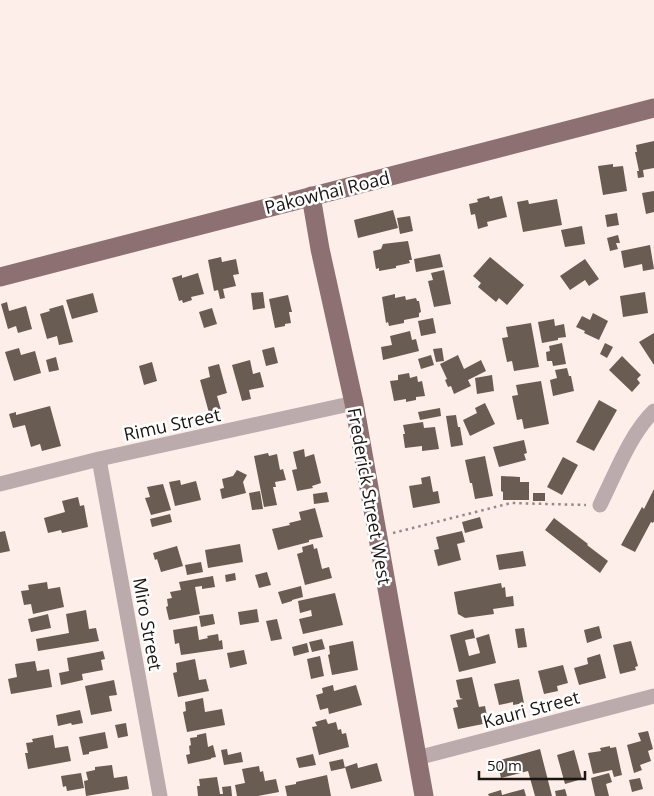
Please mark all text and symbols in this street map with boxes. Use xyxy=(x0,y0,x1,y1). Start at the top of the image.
street label: Pakowhai Road xyxy=(262,165,392,219)
street label: Rimu Street xyxy=(121,402,223,446)
street label: Frederick Street West xyxy=(343,406,397,586)
street label: Miro Street xyxy=(128,576,168,672)
street label: Kauri Street xyxy=(480,685,582,733)
scale bar xyxy=(479,748,585,780)
text: 50 m xyxy=(487,755,522,775)

